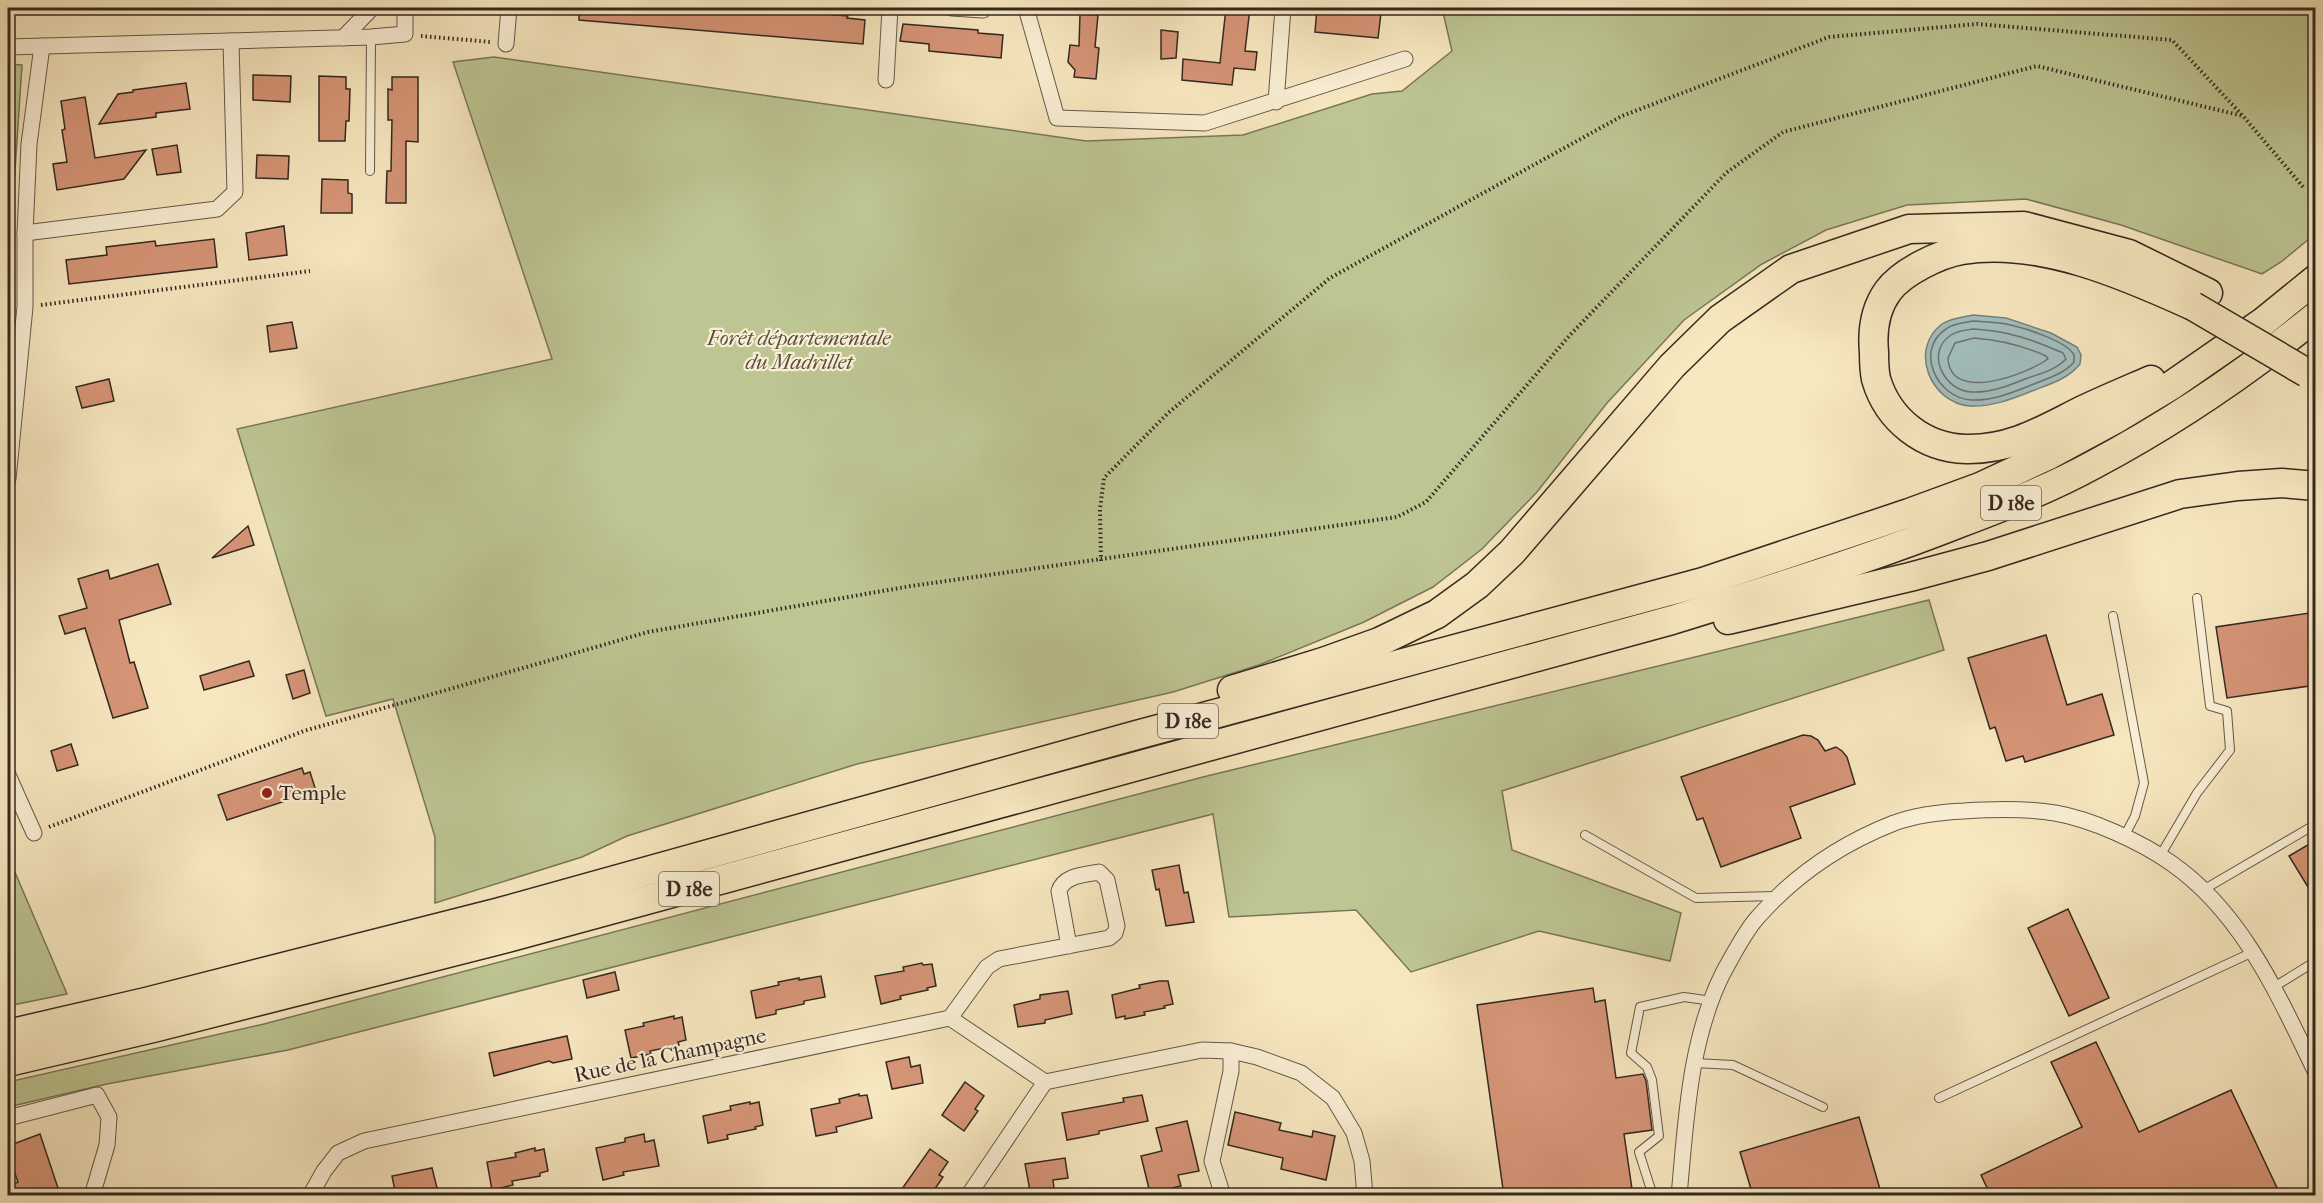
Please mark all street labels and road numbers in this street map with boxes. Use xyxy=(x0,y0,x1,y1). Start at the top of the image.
road number: D 18e xyxy=(1981,486,2041,520)
road number: D 18e xyxy=(1158,704,1218,738)
road number: D 18e xyxy=(659,872,719,906)
street label: Rue de la Champagne xyxy=(572,1023,768,1087)

